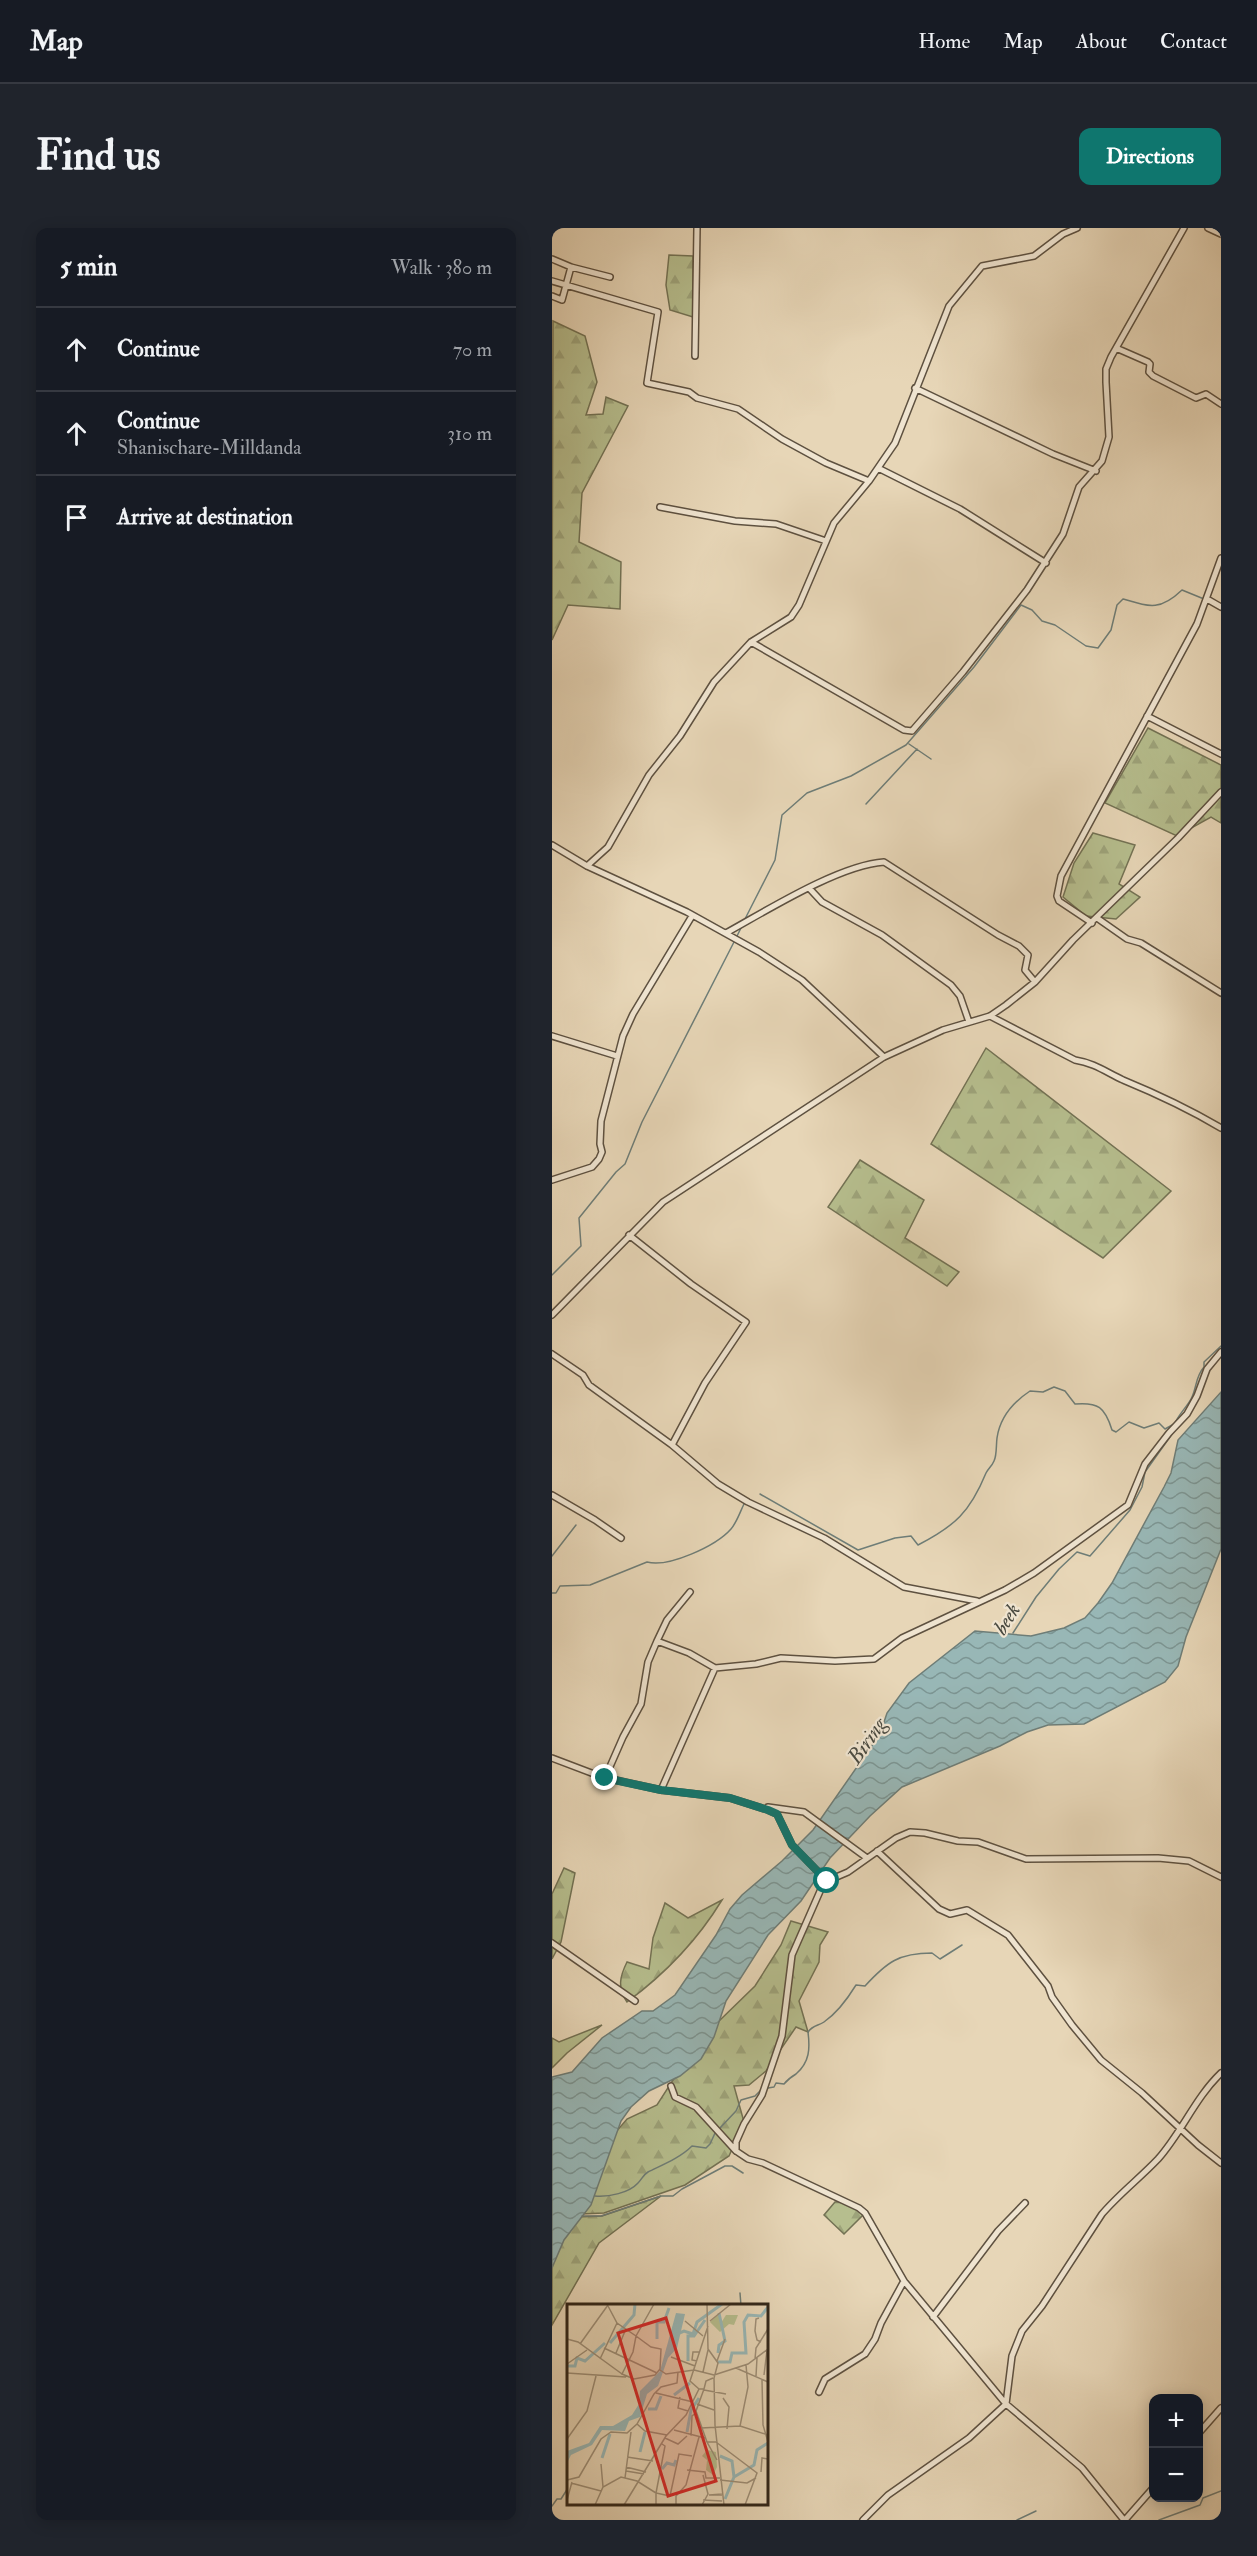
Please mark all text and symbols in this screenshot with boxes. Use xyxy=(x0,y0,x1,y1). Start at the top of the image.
text: Map xyxy=(30,24,83,59)
text: Home xyxy=(918,28,970,55)
text: Map xyxy=(1003,28,1043,55)
text: About xyxy=(1076,28,1127,55)
text: Contact xyxy=(1160,28,1227,55)
button: Directions xyxy=(1079,128,1221,185)
text: Find us xyxy=(36,130,160,182)
text: 5 min xyxy=(60,251,117,283)
text: Walk · 380 m xyxy=(391,255,492,280)
icon: ahead xyxy=(60,333,93,366)
text: Continue xyxy=(117,335,200,363)
text: 70 m xyxy=(453,337,492,362)
text: Continue xyxy=(117,407,200,435)
icon: ahead xyxy=(60,417,93,450)
text: 310 m xyxy=(447,421,492,446)
text: Shanischare-Milldanda xyxy=(117,435,302,460)
icon: arrive xyxy=(60,501,93,534)
text: Arrive at destination xyxy=(117,503,293,531)
water label: beek xyxy=(987,1599,1027,1640)
water label: Biring xyxy=(841,1711,893,1770)
route end xyxy=(591,1764,617,1790)
route start xyxy=(813,1867,839,1893)
inset map xyxy=(567,2304,768,2505)
map controls xyxy=(1149,2394,1203,2502)
button: + xyxy=(1149,2394,1203,2448)
button: − xyxy=(1149,2448,1203,2502)

